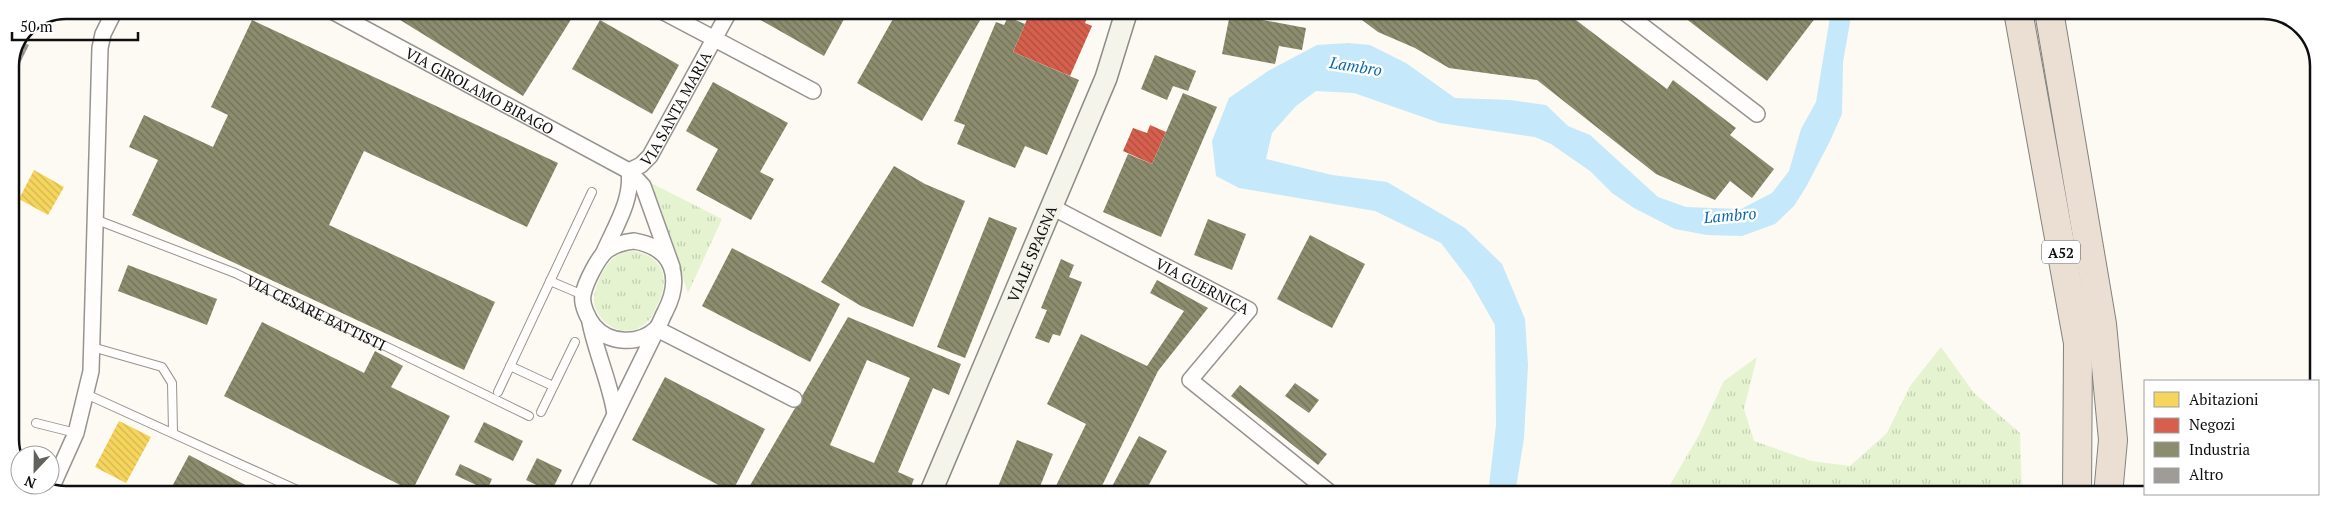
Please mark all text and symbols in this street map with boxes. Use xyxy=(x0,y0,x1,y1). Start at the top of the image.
scale bar xyxy=(12,10,139,42)
text: 50 m xyxy=(20,16,53,36)
street label: VIA GIROLAMO BIRAGO xyxy=(402,42,558,139)
street label: VIA SANTA MARIA xyxy=(636,47,716,170)
water label: Lambro xyxy=(1327,51,1384,81)
street label: VIALE SPAGNA xyxy=(1002,201,1061,305)
water label: Lambro xyxy=(1702,202,1757,228)
road number: A52 xyxy=(2042,240,2080,264)
street label: VIA GUERNICA xyxy=(1152,253,1254,319)
street label: VIA CESARE BATTISTI xyxy=(243,270,389,355)
legend xyxy=(2144,380,2319,495)
text: Abitazioni xyxy=(2189,389,2259,409)
text: Negozi xyxy=(2189,414,2235,434)
text: Industria xyxy=(2189,439,2250,459)
north arrow xyxy=(10,445,60,495)
text: Altro xyxy=(2189,464,2223,484)
text: N xyxy=(21,472,38,493)

